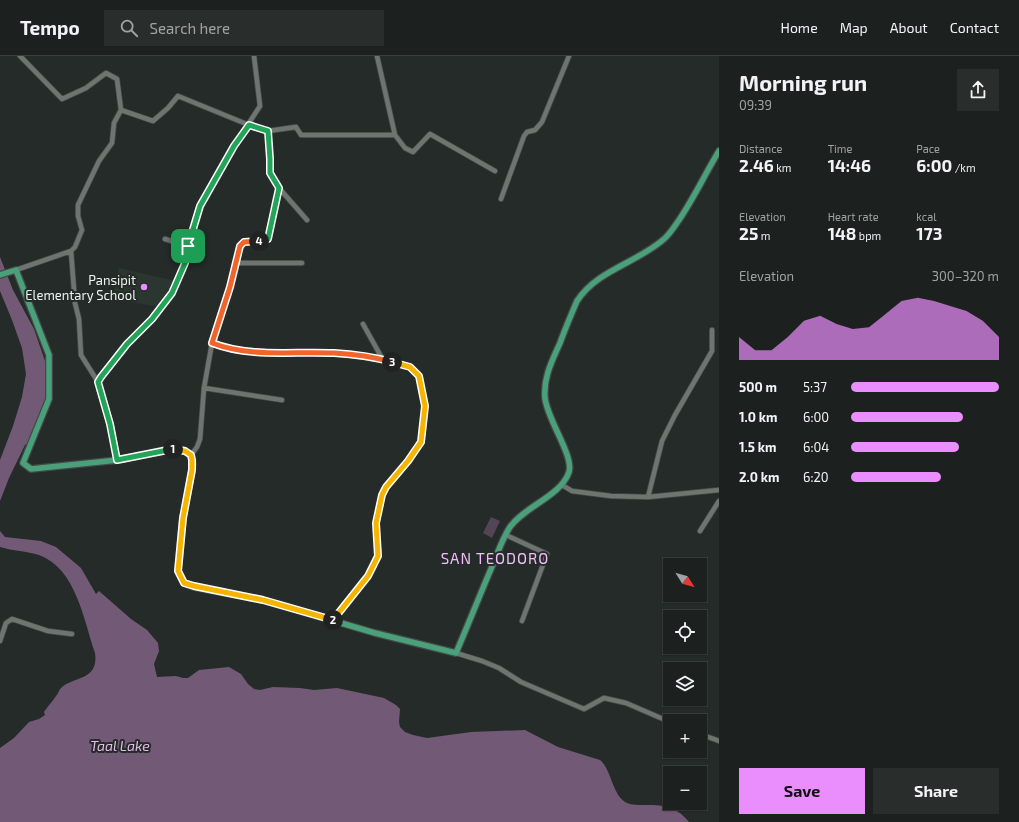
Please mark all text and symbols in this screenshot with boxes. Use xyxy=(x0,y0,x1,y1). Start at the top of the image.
search box xyxy=(104,10,384,46)
text: Tempo xyxy=(20,16,80,39)
icon: search xyxy=(118,17,140,39)
text: Search here xyxy=(150,19,230,37)
text: Home xyxy=(781,19,818,36)
text: Map xyxy=(840,19,868,36)
text: About xyxy=(890,19,928,36)
text: Contact xyxy=(950,19,999,36)
text: Morning run xyxy=(739,69,867,95)
button: share xyxy=(957,69,999,111)
text: 09:39 xyxy=(739,97,772,113)
text: Distance xyxy=(739,142,782,155)
text: Time xyxy=(828,142,852,155)
text: Pace xyxy=(916,142,940,155)
text: 2.46 xyxy=(739,155,774,175)
text: 14:46 xyxy=(828,155,871,175)
text: 6:00 xyxy=(916,155,952,175)
text: km xyxy=(774,161,792,174)
text: /km xyxy=(952,161,976,174)
text: Elevation xyxy=(739,210,786,223)
text: Heart rate xyxy=(828,210,879,223)
text: kcal xyxy=(916,210,936,223)
text: 25 xyxy=(739,223,758,243)
text: 148 xyxy=(828,223,856,243)
text: 173 xyxy=(916,223,942,243)
pin xyxy=(171,229,205,263)
text: m xyxy=(758,229,770,242)
text: bpm xyxy=(856,229,881,242)
pin: 4 xyxy=(249,231,269,251)
text: 4 xyxy=(255,234,263,247)
icon: arrive xyxy=(177,235,199,257)
text: Elevation xyxy=(739,268,794,284)
text: 300–320 m xyxy=(932,268,999,284)
place label: Pansipit Elementary School xyxy=(25,272,136,303)
marker: Pansipit Elementary School xyxy=(139,282,149,292)
pin: 3 xyxy=(382,352,402,372)
text: 3 xyxy=(389,355,395,368)
text: 500 m xyxy=(739,379,777,395)
text: 5:37 xyxy=(803,379,827,395)
text: 1.0 km xyxy=(739,409,778,425)
text: 6:00 xyxy=(803,409,829,425)
pin: 1 xyxy=(163,439,183,459)
text: 1.5 km xyxy=(739,439,777,455)
text: 6:04 xyxy=(803,439,829,455)
text: 1 xyxy=(171,442,175,455)
text: 2.0 km xyxy=(739,469,779,485)
text: 6:20 xyxy=(803,469,829,485)
district label: SAN TEODORO xyxy=(441,549,549,567)
north arrow xyxy=(663,558,707,602)
map controls xyxy=(663,558,707,810)
pin: 2 xyxy=(323,610,343,630)
button: locate xyxy=(663,610,707,654)
text: 2 xyxy=(330,613,336,626)
button: layers xyxy=(663,662,707,706)
button: + xyxy=(663,714,707,758)
water label: Taal Lake xyxy=(90,737,150,754)
button: − xyxy=(663,766,707,810)
button: Save xyxy=(739,768,865,814)
button: Share xyxy=(873,768,999,814)

